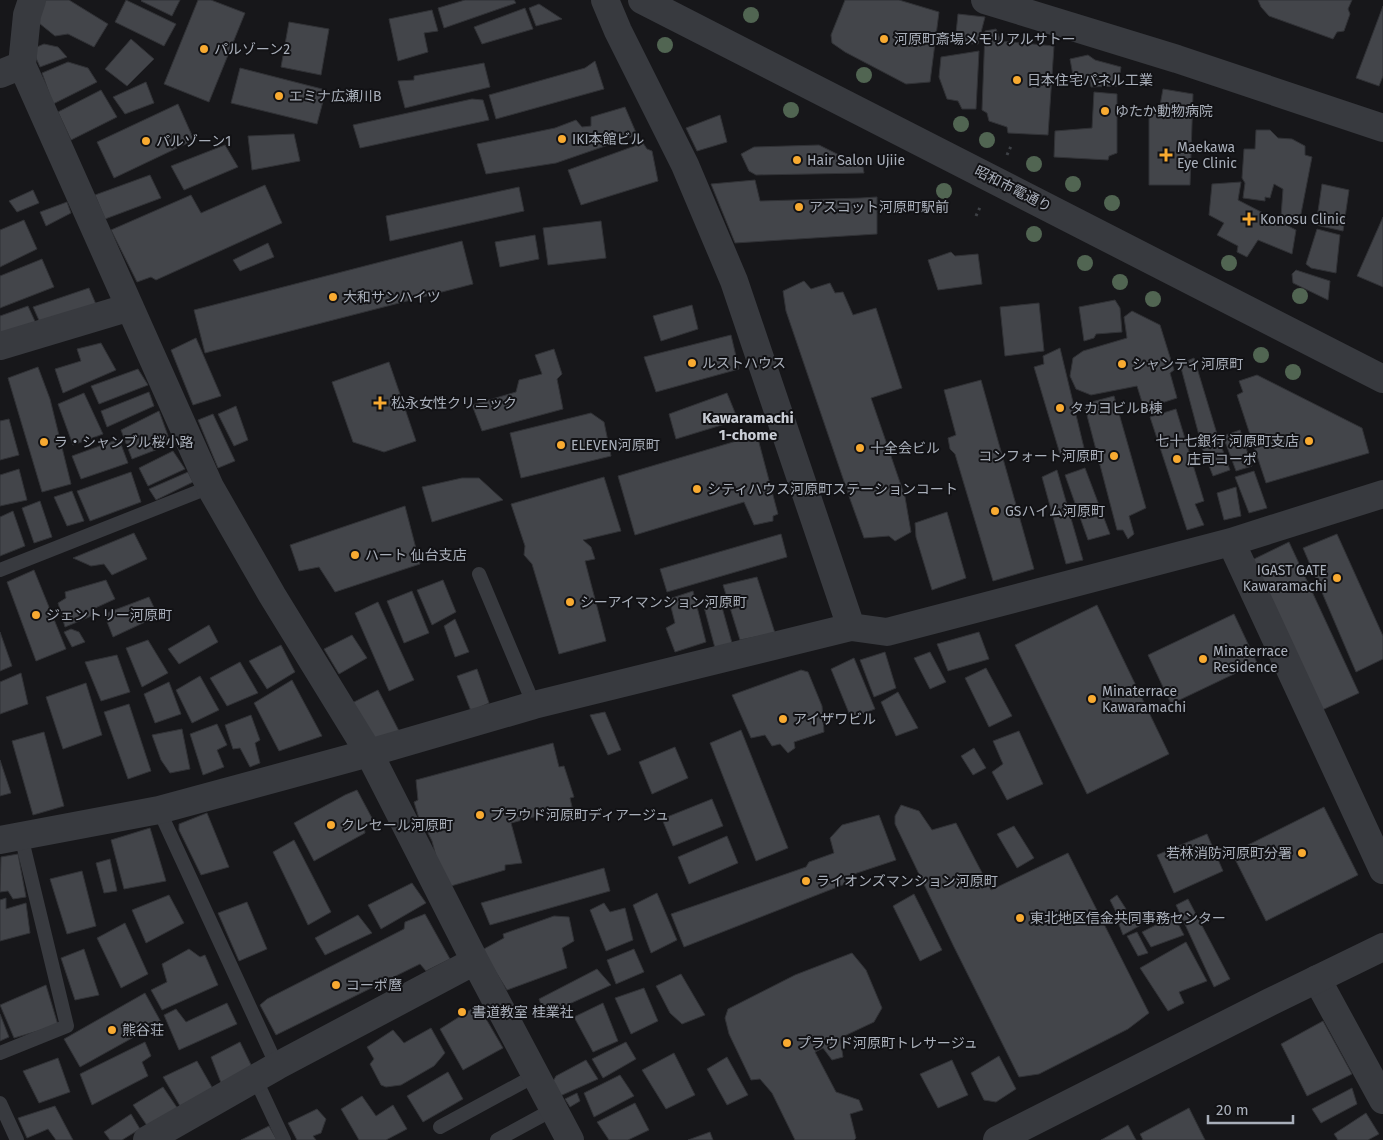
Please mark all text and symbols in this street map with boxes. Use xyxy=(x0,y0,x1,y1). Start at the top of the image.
place label: 河原町斎場メモリアルサトー xyxy=(894,31,1076,48)
marker: 河原町斎場メモリアルサトー xyxy=(878,33,890,45)
place label: パルゾーン2 xyxy=(214,41,290,58)
marker: パルゾーン2 xyxy=(198,43,210,55)
place label: 日本住宅パネル工業 xyxy=(1027,72,1153,89)
marker: 日本住宅パネル工業 xyxy=(1011,74,1023,86)
place label: エミナ広瀬川B xyxy=(289,88,382,105)
marker: エミナ広瀬川B xyxy=(273,90,285,102)
place label: ゆたか動物病院 xyxy=(1115,103,1213,120)
marker: ゆたか動物病院 xyxy=(1099,105,1111,117)
place label: IKI本館ビル xyxy=(572,131,645,148)
place label: パルゾーン1 xyxy=(156,133,231,150)
marker: IKI本館ビル xyxy=(556,133,568,145)
marker: パルゾーン1 xyxy=(140,135,152,147)
place label: Maekawa Eye Clinic xyxy=(1177,139,1237,172)
marker: Maekawa Eye Clinic xyxy=(1159,148,1173,162)
place label: Hair Salon Ujiie xyxy=(807,152,905,169)
marker: Hair Salon Ujiie xyxy=(791,154,803,166)
street label: 昭和市電通り xyxy=(972,162,1054,216)
place label: アスコット河原町駅前 xyxy=(809,199,949,216)
marker: アスコット河原町駅前 xyxy=(793,201,805,213)
place label: Konosu Clinic xyxy=(1260,211,1346,228)
marker: Konosu Clinic xyxy=(1242,212,1256,226)
place label: 大和サンハイツ xyxy=(343,289,441,306)
marker: 大和サンハイツ xyxy=(327,291,339,303)
place label: ルストハウス xyxy=(702,355,786,372)
place label: シャンティ河原町 xyxy=(1132,356,1243,373)
marker: ルストハウス xyxy=(686,357,698,369)
marker: シャンティ河原町 xyxy=(1116,358,1128,370)
place label: 松永女性クリニック xyxy=(391,395,517,412)
marker: 松永女性クリニック xyxy=(373,396,387,410)
place label: タカヨビルB棟 xyxy=(1070,400,1163,417)
marker: タカヨビルB棟 xyxy=(1054,402,1066,414)
district label: Kawaramachi 1-chome xyxy=(702,409,794,444)
place label: 七十七銀行 河原町支店 xyxy=(1155,433,1299,450)
place label: ラ・シャンブル桜小路 xyxy=(54,434,194,451)
marker: 七十七銀行 河原町支店 xyxy=(1303,435,1315,447)
marker: ラ・シャンブル桜小路 xyxy=(38,436,50,448)
place label: ELEVEN河原町 xyxy=(571,437,660,454)
marker: ELEVEN河原町 xyxy=(555,439,567,451)
place label: 十全会ビル xyxy=(870,440,940,457)
marker: 十全会ビル xyxy=(854,442,866,454)
place label: コンフォート河原町 xyxy=(978,448,1104,465)
marker: コンフォート河原町 xyxy=(1108,450,1120,462)
place label: 庄司コーポ xyxy=(1187,451,1257,468)
marker: 庄司コーポ xyxy=(1171,453,1183,465)
place label: シティハウス河原町ステーションコート xyxy=(707,481,958,498)
marker: シティハウス河原町ステーションコート xyxy=(691,483,703,495)
place label: GSハイム河原町 xyxy=(1005,503,1105,520)
marker: GSハイム河原町 xyxy=(989,505,1001,517)
place label: ハート 仙台支店 xyxy=(365,547,467,564)
marker: ハート 仙台支店 xyxy=(349,549,361,561)
place label: IGAST GATE Kawaramachi xyxy=(1243,562,1327,595)
marker: IGAST GATE Kawaramachi xyxy=(1331,572,1343,584)
place label: シーアイマンション河原町 xyxy=(580,594,747,611)
marker: シーアイマンション河原町 xyxy=(564,596,576,608)
place label: ジェントリー河原町 xyxy=(46,607,172,624)
marker: ジェントリー河原町 xyxy=(30,609,42,621)
place label: Minaterrace Residence xyxy=(1213,643,1288,676)
marker: Minaterrace Residence xyxy=(1197,653,1209,665)
place label: Minaterrace Kawaramachi xyxy=(1102,683,1186,716)
marker: Minaterrace Kawaramachi xyxy=(1086,693,1098,705)
place label: アイザワビル xyxy=(793,711,876,728)
marker: アイザワビル xyxy=(777,713,789,725)
place label: プラウド河原町ディアージュ xyxy=(490,807,669,824)
marker: プラウド河原町ディアージュ xyxy=(474,809,486,821)
place label: クレセール河原町 xyxy=(341,817,453,834)
marker: クレセール河原町 xyxy=(325,819,337,831)
place label: 若林消防河原町分署 xyxy=(1166,845,1292,862)
marker: 若林消防河原町分署 xyxy=(1296,847,1308,859)
place label: ライオンズマンション河原町 xyxy=(816,873,998,890)
marker: ライオンズマンション河原町 xyxy=(800,875,812,887)
place label: 東北地区信金共同事務センター xyxy=(1030,910,1226,927)
marker: 東北地区信金共同事務センター xyxy=(1014,912,1026,924)
place label: コーポ麿 xyxy=(346,977,402,994)
marker: コーポ麿 xyxy=(330,979,342,991)
place label: 書道教室 桂業社 xyxy=(472,1004,574,1021)
marker: 書道教室 桂業社 xyxy=(456,1006,468,1018)
place label: 熊谷荘 xyxy=(122,1022,164,1039)
marker: 熊谷荘 xyxy=(106,1024,118,1036)
place label: プラウド河原町トレサージュ xyxy=(797,1035,978,1052)
marker: プラウド河原町トレサージュ xyxy=(781,1037,793,1049)
scale bar xyxy=(1208,1092,1293,1124)
text: 20 m xyxy=(1216,1101,1249,1119)

